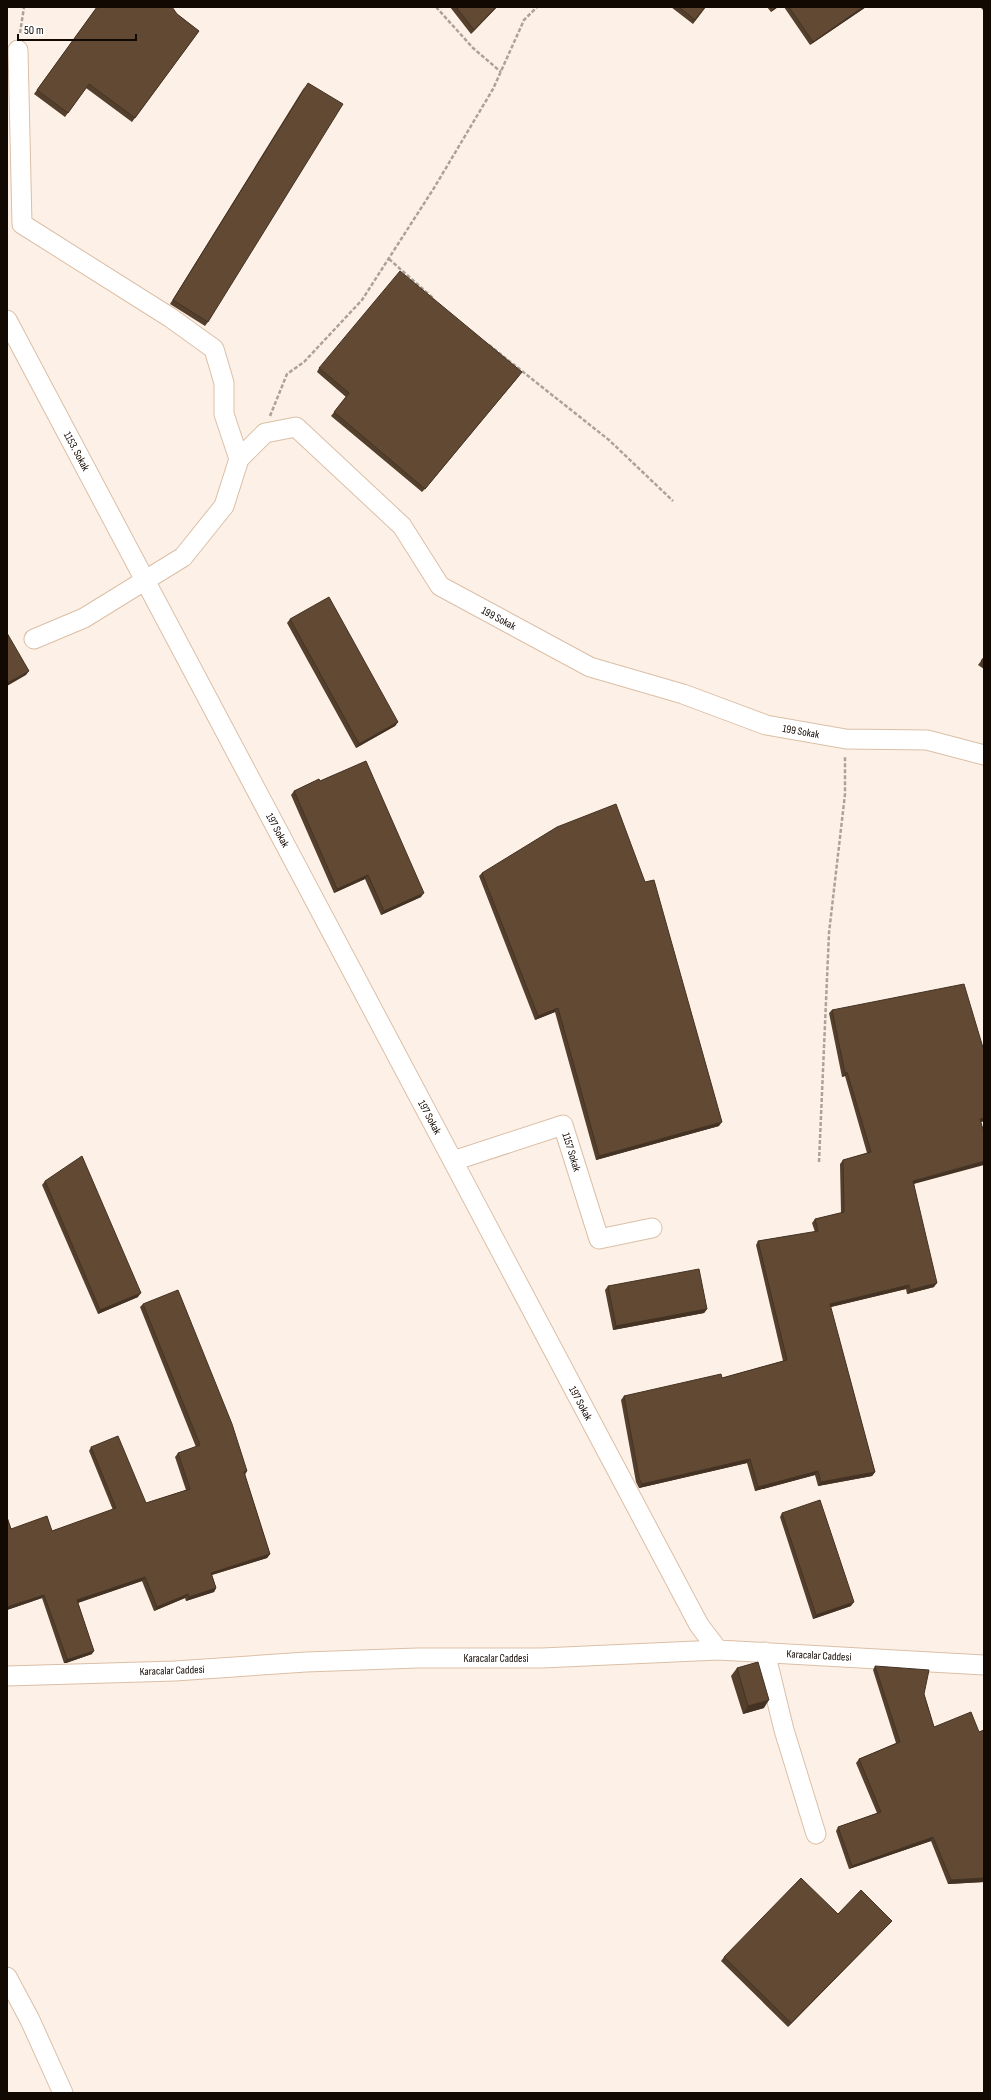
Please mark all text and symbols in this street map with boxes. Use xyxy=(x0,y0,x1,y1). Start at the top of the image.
scale bar xyxy=(18,16,136,42)
text: 50 m xyxy=(24,23,44,38)
street label: 1153. Sokak xyxy=(61,429,93,474)
street label: 199 Sokak xyxy=(479,604,519,633)
street label: 199 Sokak xyxy=(781,722,821,741)
street label: 197 Sokak xyxy=(263,811,292,850)
street label: 197 Sokak xyxy=(415,1098,444,1137)
street label: 1157 Sokak xyxy=(559,1131,584,1174)
street label: 197 Sokak xyxy=(566,1384,595,1423)
street label: Karacalar Caddesi xyxy=(786,1647,852,1664)
street label: Karacalar Caddesi xyxy=(463,1652,529,1665)
street label: Karacalar Caddesi xyxy=(139,1663,205,1678)

